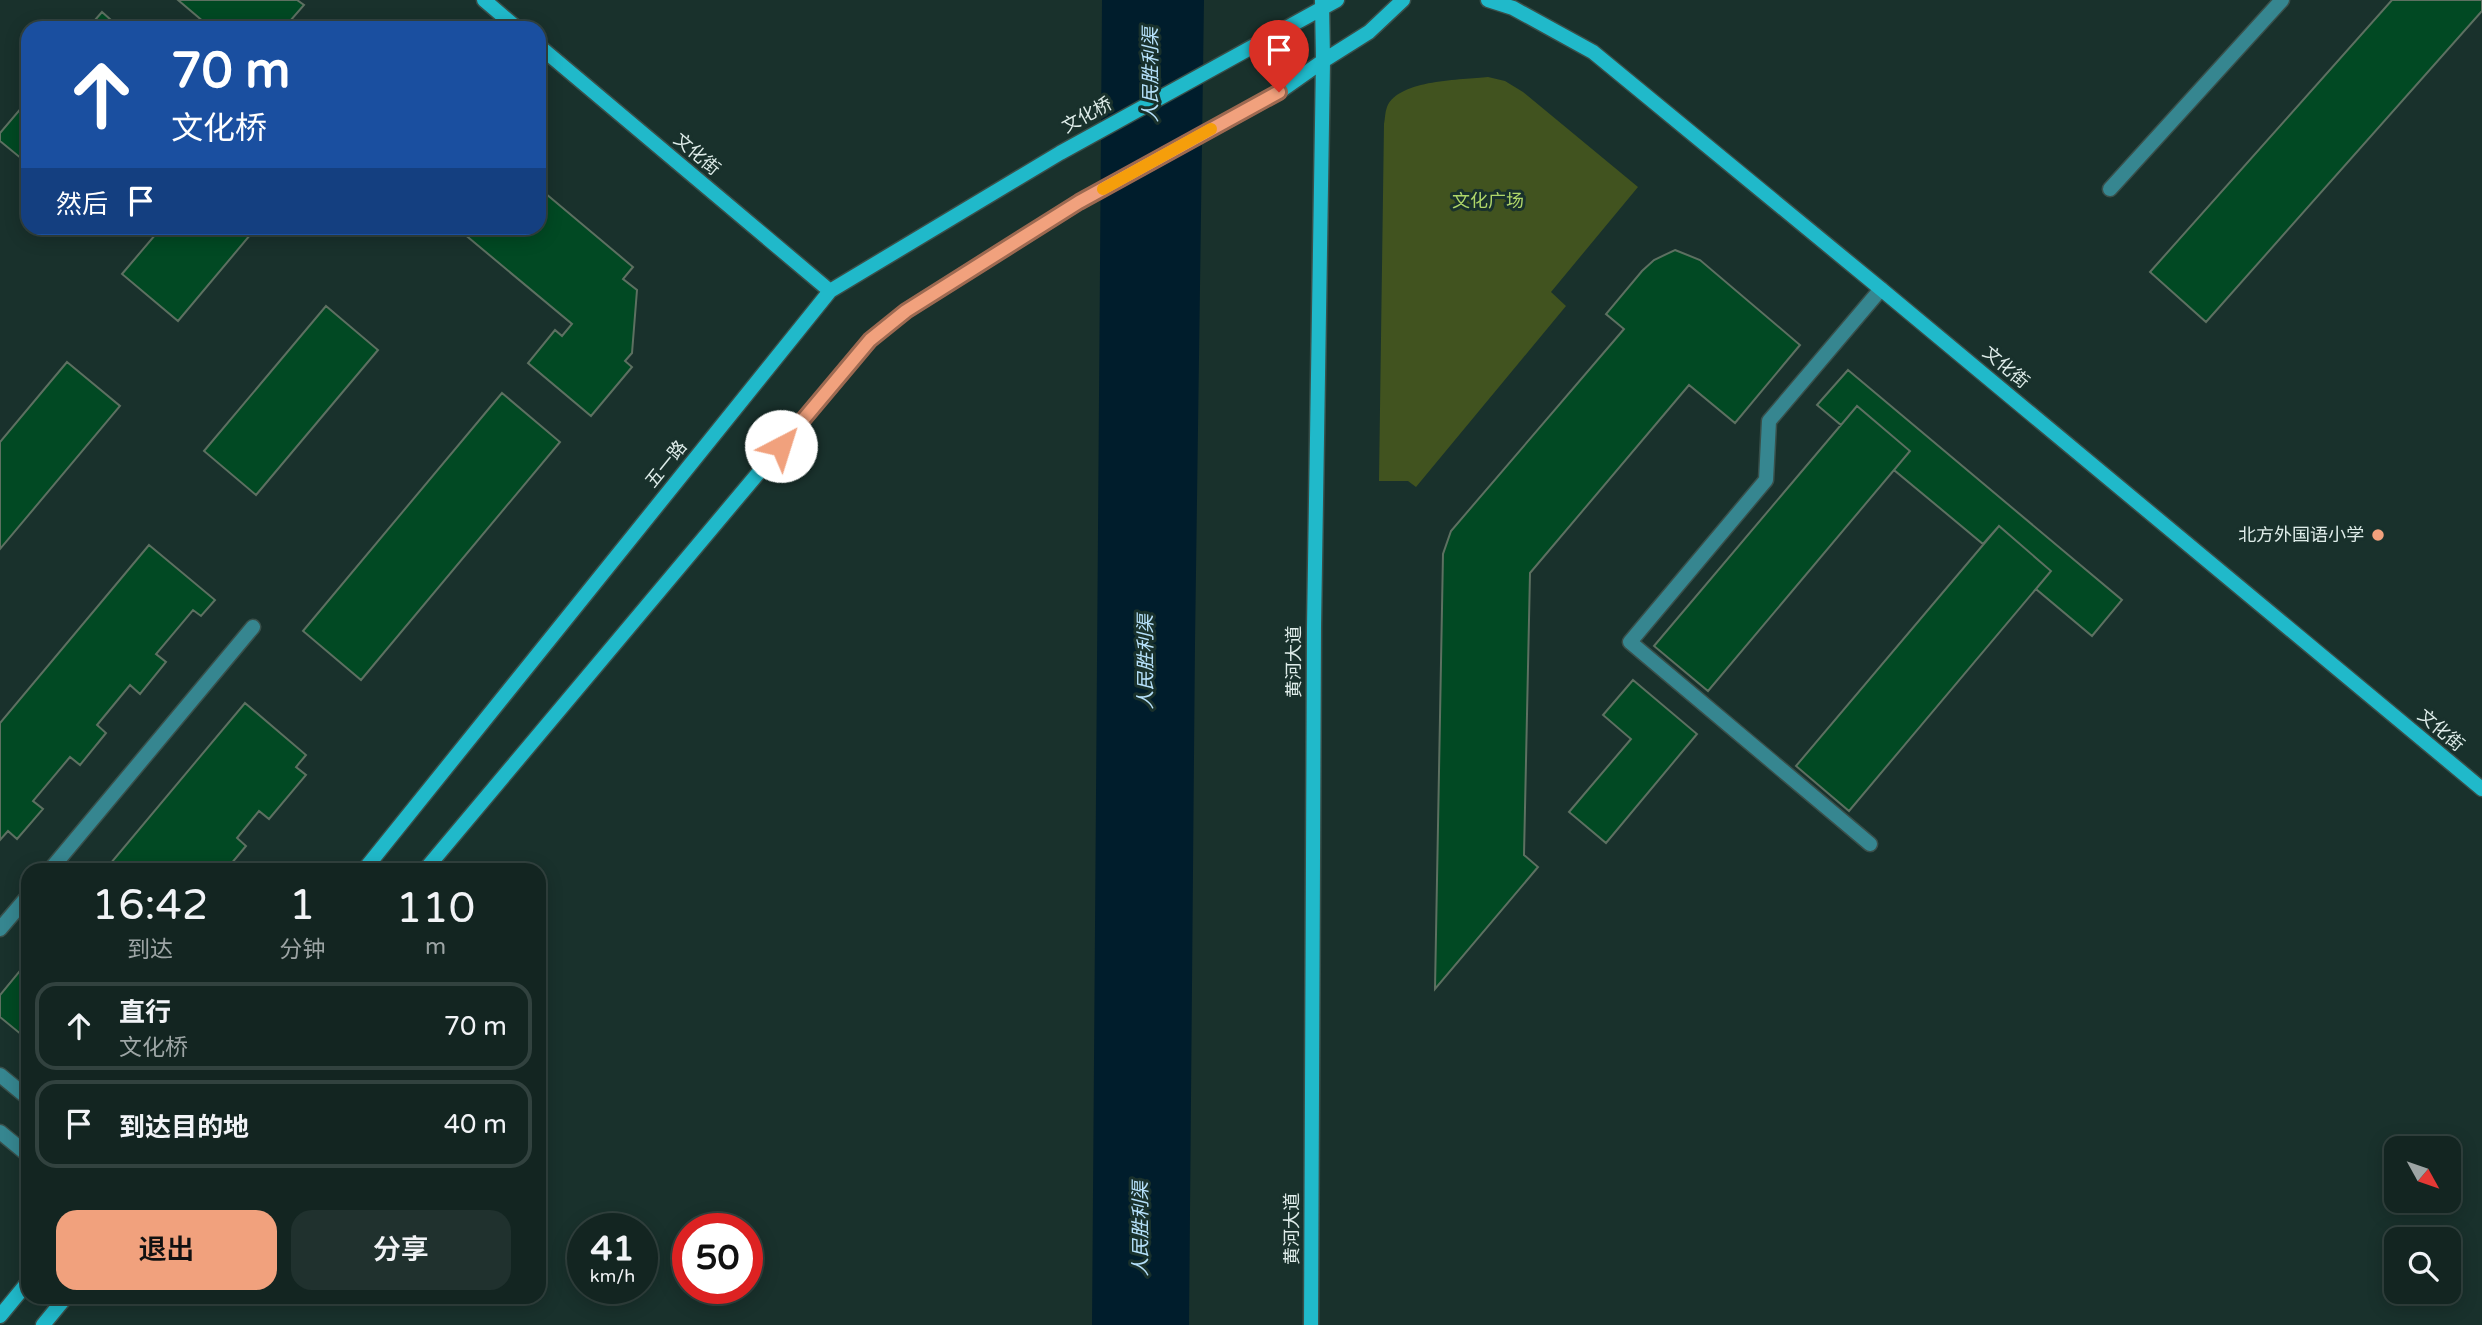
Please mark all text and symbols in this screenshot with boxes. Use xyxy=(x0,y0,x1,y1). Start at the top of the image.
pin xyxy=(1249,20,1309,92)
water label: 人民胜利渠 xyxy=(1140,25,1162,123)
icon: arrive xyxy=(1260,31,1298,69)
text: 70 m xyxy=(171,42,290,101)
icon: ahead xyxy=(56,49,147,140)
street label: 文化桥 xyxy=(1058,92,1116,138)
text: 文化桥 xyxy=(171,110,267,148)
street label: 文化街 xyxy=(669,128,725,180)
icon: arrive xyxy=(122,182,160,220)
text: 然后 xyxy=(56,189,108,220)
park label: 文化广场 xyxy=(1452,190,1524,212)
street label: 文化街 xyxy=(1978,341,2034,393)
position arrow xyxy=(744,409,818,483)
street label: 五一路 xyxy=(640,436,692,492)
place label: 北方外国语小学 xyxy=(2238,524,2364,546)
marker: 北方外国语小学 xyxy=(2370,527,2386,543)
water label: 人民胜利渠 xyxy=(1135,612,1157,710)
street label: 黄河大道 xyxy=(1283,626,1305,698)
street label: 文化街 xyxy=(2413,704,2469,756)
text: 16:42 xyxy=(92,880,208,931)
text: 1 xyxy=(289,880,315,931)
text: 110 xyxy=(396,883,475,934)
text: m xyxy=(425,933,446,961)
text: 到达 xyxy=(127,936,173,964)
text: 分钟 xyxy=(279,936,325,964)
text: 直行 xyxy=(119,997,171,1028)
icon: ahead xyxy=(60,1007,98,1045)
text: 70 m xyxy=(444,1011,507,1042)
text: 文化桥 xyxy=(119,1034,188,1062)
icon: arrive xyxy=(60,1105,98,1143)
text: 40 m xyxy=(444,1109,507,1140)
text: 到达目的地 xyxy=(119,1112,249,1143)
north arrow xyxy=(2384,1136,2460,1213)
map controls xyxy=(2384,1136,2461,1304)
water label: 人民胜利渠 xyxy=(1130,1179,1152,1277)
street label: 黄河大道 xyxy=(1281,1193,1303,1265)
button: 退出 xyxy=(56,1210,277,1290)
button: 分享 xyxy=(291,1210,511,1290)
speed limit sign: 50 xyxy=(672,1213,763,1304)
button: search xyxy=(2384,1227,2461,1304)
text: 41 xyxy=(591,1228,634,1270)
text: km/h xyxy=(590,1265,635,1287)

